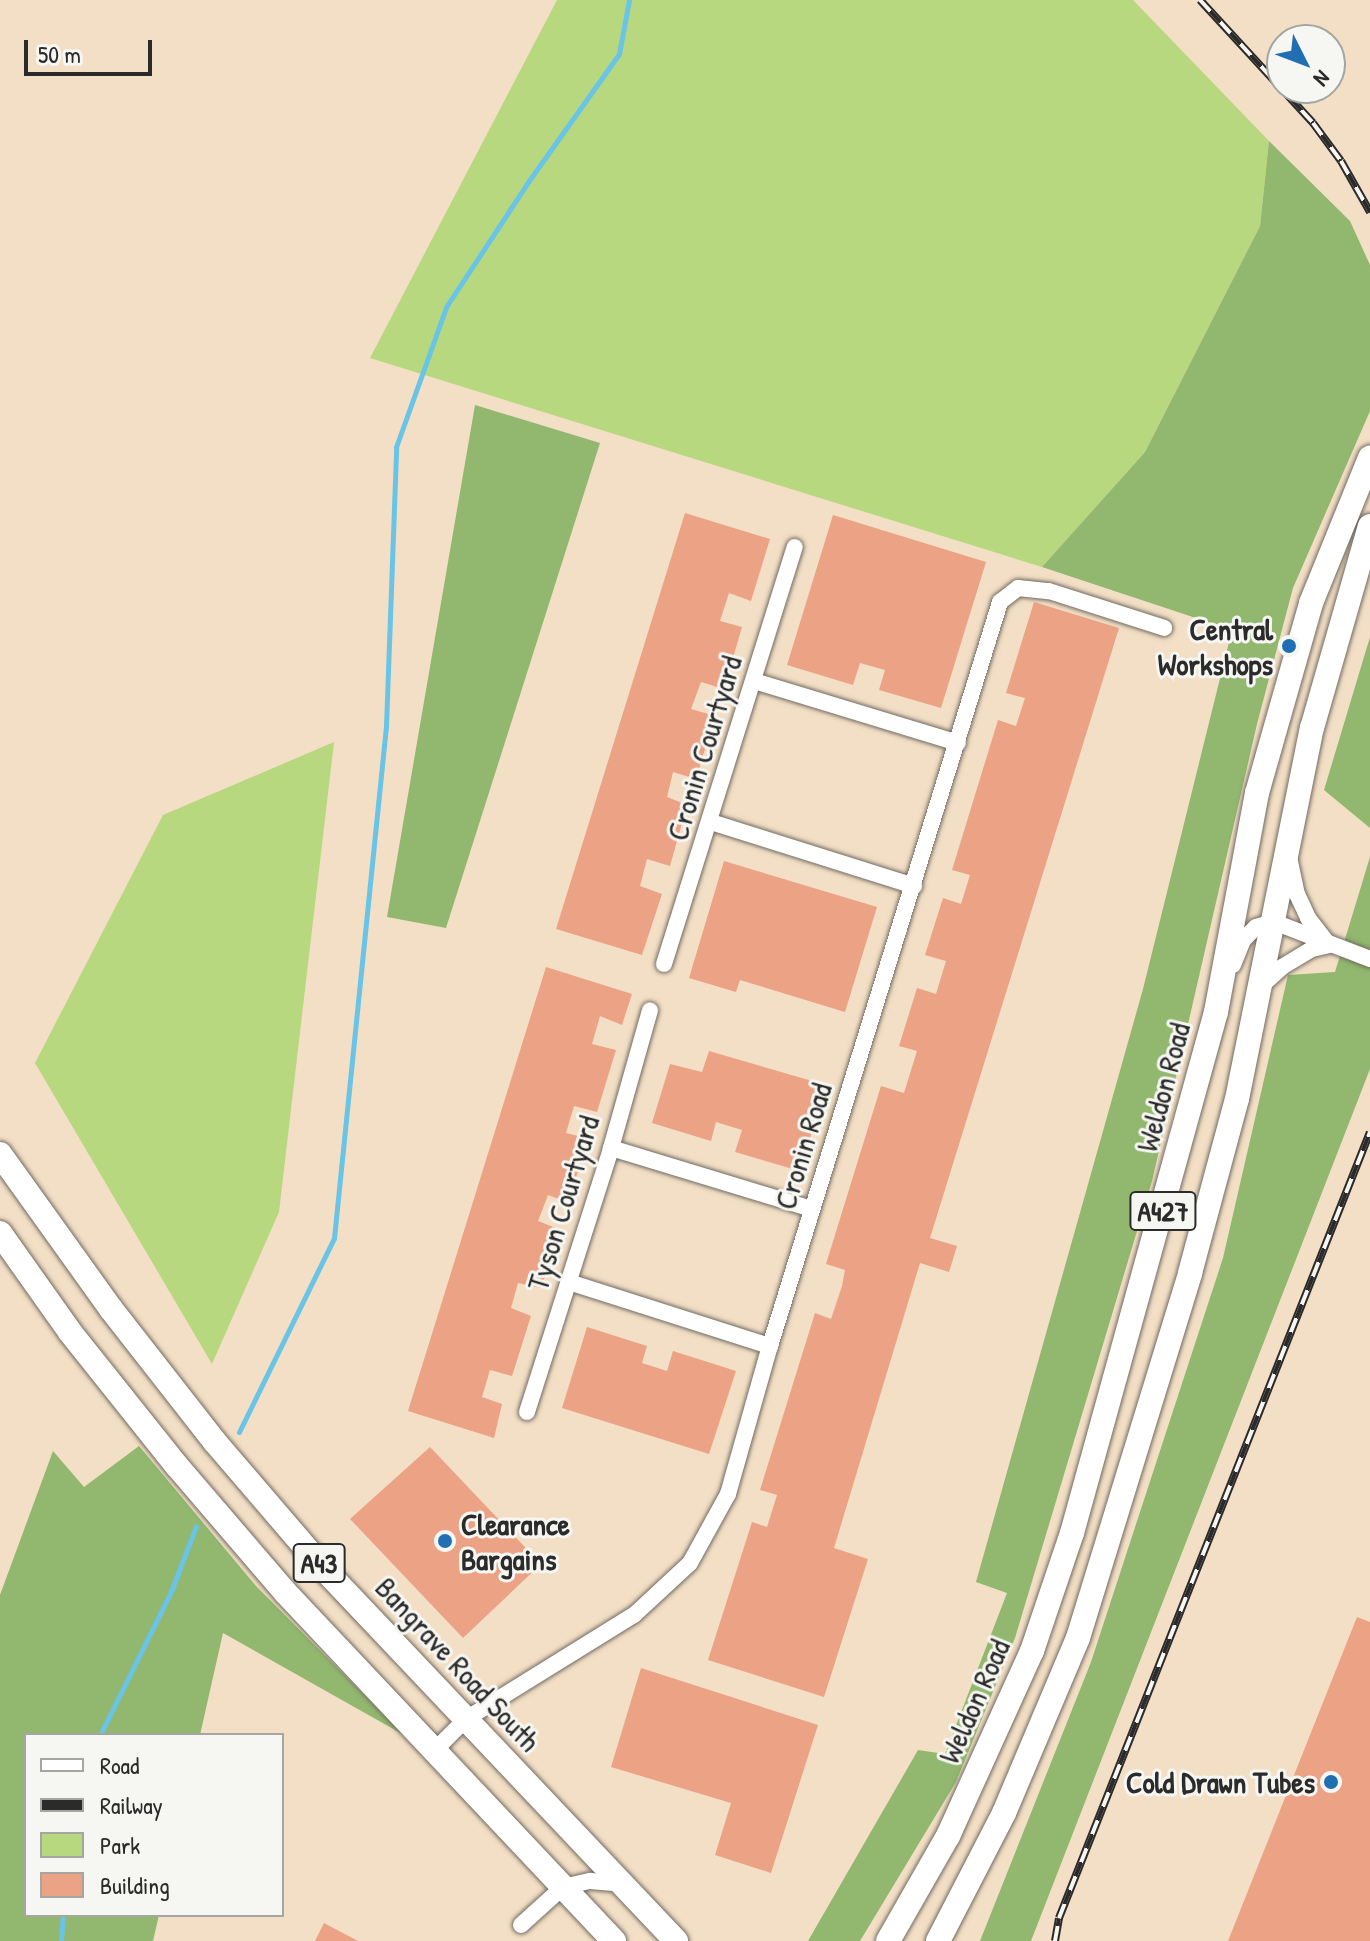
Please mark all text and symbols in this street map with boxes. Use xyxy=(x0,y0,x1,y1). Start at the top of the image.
scale bar xyxy=(28,24,156,74)
north arrow xyxy=(1266,24,1346,104)
text: 50 m xyxy=(38,38,81,70)
text: N xyxy=(1307,64,1337,93)
place label: Central Workshops xyxy=(1158,611,1273,682)
marker: Central Workshops xyxy=(1280,637,1298,655)
street label: Cronin Courtyard xyxy=(659,651,749,845)
street label: Weldon Road xyxy=(1129,1019,1197,1155)
street label: Cronin Road xyxy=(767,1079,839,1213)
street label: Tyson Courtyard xyxy=(519,1111,607,1295)
road number: A427 xyxy=(1129,1187,1197,1235)
place label: Clearance Bargains xyxy=(461,1506,570,1576)
marker: Clearance Bargains xyxy=(436,1532,454,1550)
road number: A43 xyxy=(291,1539,347,1587)
street label: Bangrave Road South xyxy=(368,1569,548,1759)
street label: Weldon Road xyxy=(931,1633,1017,1769)
legend xyxy=(24,1733,284,1917)
text: Road xyxy=(100,1749,139,1781)
place label: Cold Drawn Tubes xyxy=(1126,1764,1315,1800)
marker: Cold Drawn Tubes xyxy=(1322,1773,1340,1791)
text: Railway xyxy=(100,1789,163,1821)
text: Park xyxy=(100,1829,140,1861)
text: Building xyxy=(100,1869,170,1901)

